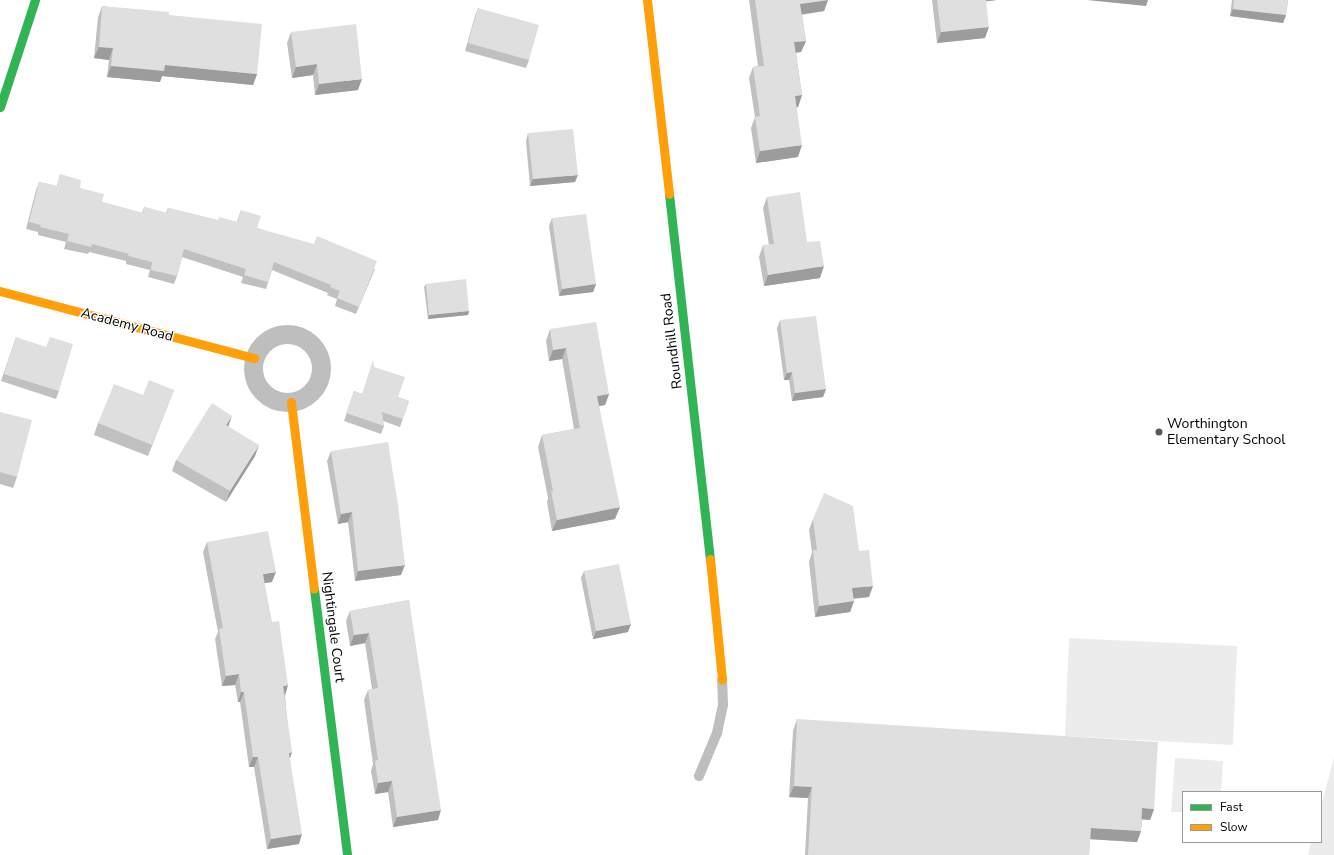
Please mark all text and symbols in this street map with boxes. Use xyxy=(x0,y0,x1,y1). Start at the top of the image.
street label: Roundhill Road xyxy=(658,292,686,390)
street label: Academy Road xyxy=(79,305,175,345)
place label: Worthington Elementary School xyxy=(1167,416,1285,448)
marker: Worthington Elementary School xyxy=(1154,427,1164,437)
street label: Nightingale Court xyxy=(318,571,348,683)
legend xyxy=(1182,791,1322,843)
text: Fast xyxy=(1220,799,1243,815)
text: Slow xyxy=(1220,819,1248,835)

